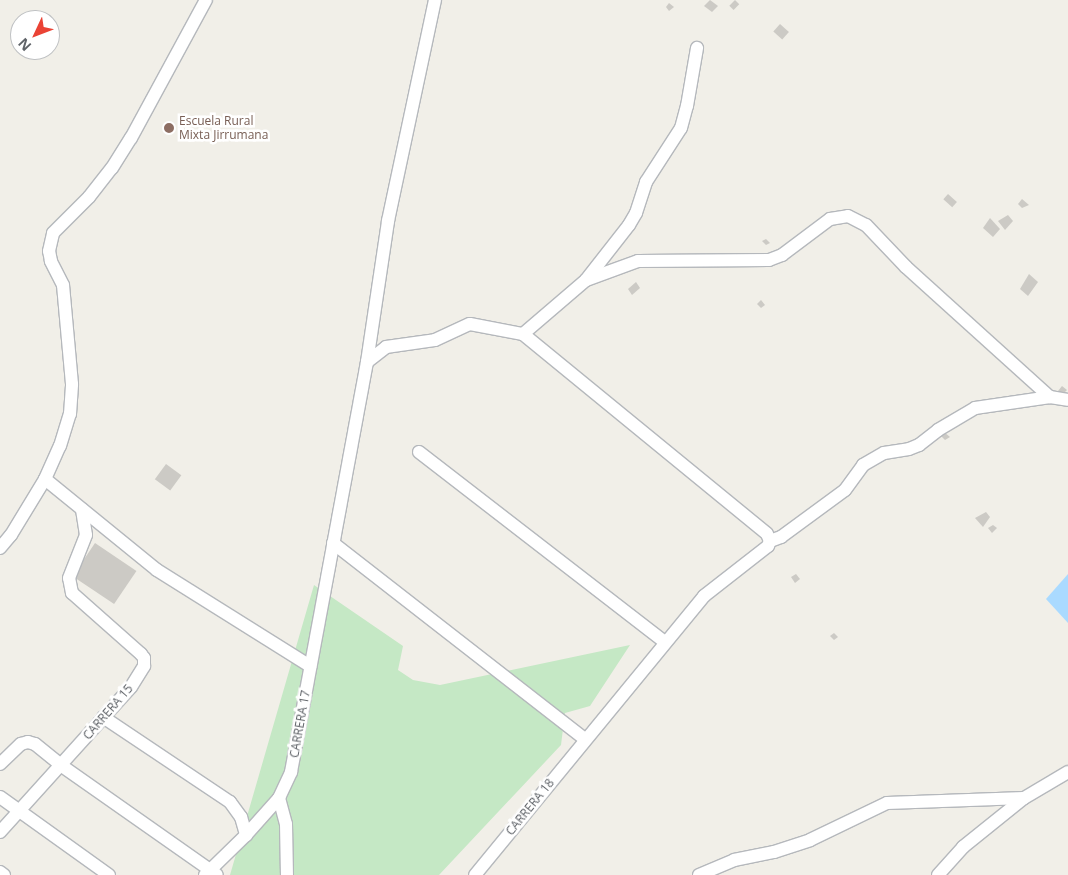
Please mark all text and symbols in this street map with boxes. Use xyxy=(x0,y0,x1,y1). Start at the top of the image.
north arrow xyxy=(10,10,60,60)
text: N xyxy=(14,34,35,56)
place label: Escuela Rural Mixta Jirrumana xyxy=(179,114,268,142)
marker: Escuela Rural Mixta Jirrumana xyxy=(163,122,175,134)
street label: CARRERA 15 xyxy=(80,681,136,743)
street label: CARRERA 17 xyxy=(287,689,313,759)
street label: CARRERA 18 xyxy=(503,776,557,838)

